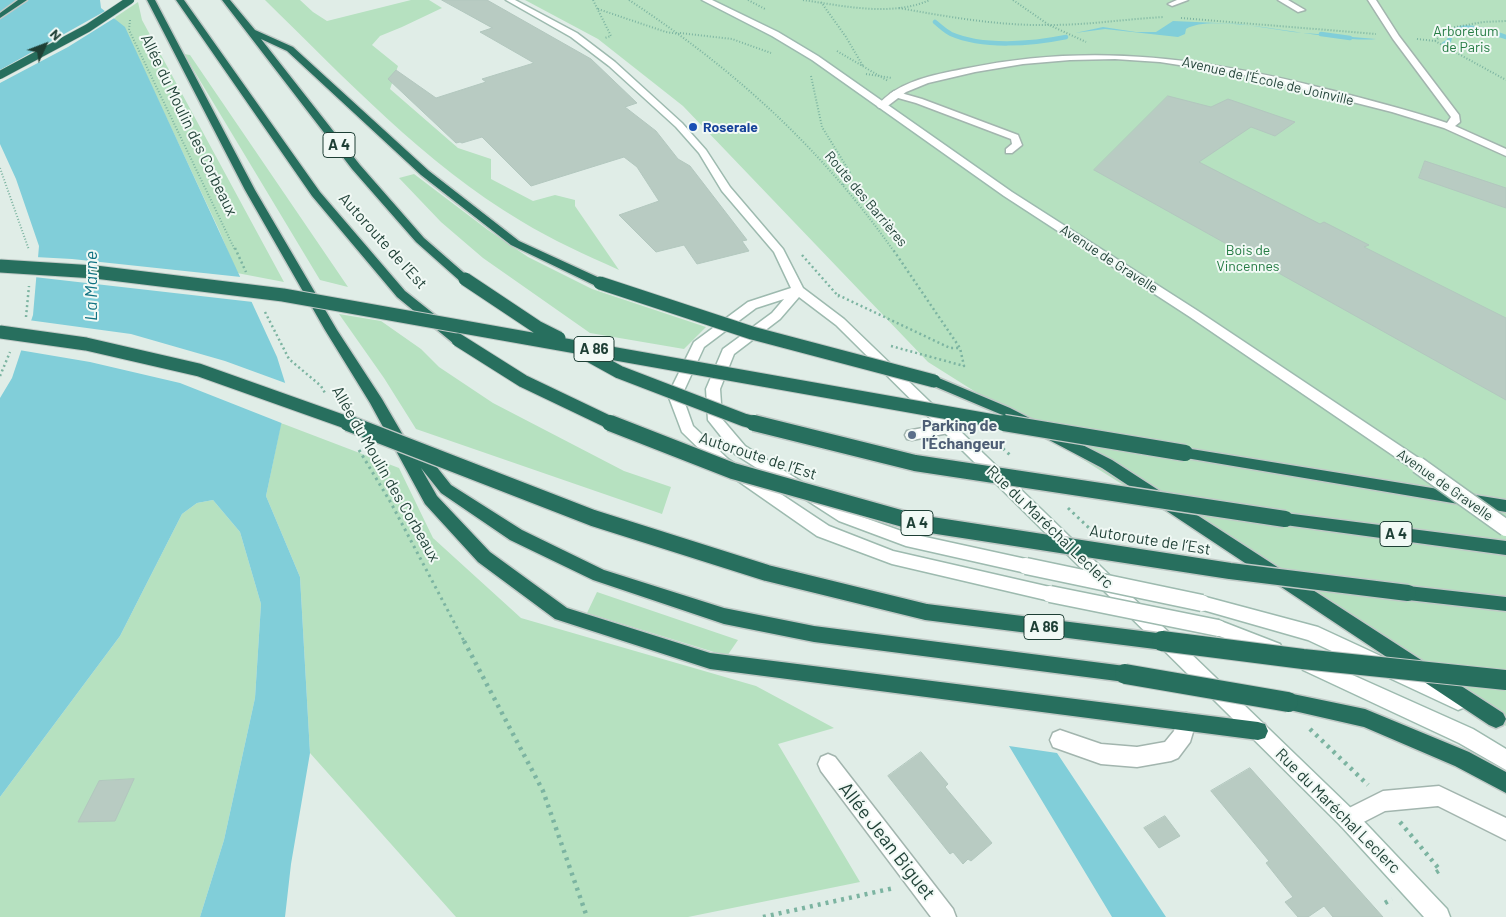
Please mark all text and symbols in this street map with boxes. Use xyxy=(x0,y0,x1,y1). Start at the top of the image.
north arrow xyxy=(20,20,70,70)
park label: Arboretum de Paris xyxy=(1433,23,1499,56)
text: N xyxy=(47,25,66,44)
street label: Allée du Moulin des Corbeaux xyxy=(137,31,241,219)
street label: Avenue de l'École de Joinville xyxy=(1180,53,1356,109)
place label: Roseraie xyxy=(703,119,758,135)
marker: Roseraie xyxy=(687,121,699,133)
road number: A 4 xyxy=(323,132,355,158)
street label: Route des Barrières xyxy=(821,148,911,250)
street label: Autoroute de l’Est xyxy=(335,189,431,293)
street label: Avenue de Gravelle xyxy=(1057,221,1161,297)
park label: Bois de Vincennes xyxy=(1216,242,1280,274)
water label: La Marne xyxy=(80,251,102,321)
road number: A 86 xyxy=(574,336,614,362)
street label: Allée du Moulin des Corbeaux xyxy=(328,383,444,565)
place label: Parking de l'Échangeur xyxy=(922,416,1005,454)
street label: Autoroute de l’Est xyxy=(697,428,819,484)
marker: Parking de l'Échangeur xyxy=(906,429,918,441)
street label: Avenue de Gravelle xyxy=(1394,446,1496,524)
street label: Rue du Maréchal Leclerc xyxy=(983,461,1117,593)
road number: A 4 xyxy=(901,510,933,536)
street label: Autoroute de l’Est xyxy=(1088,521,1212,559)
road number: A 4 xyxy=(1380,522,1412,546)
road number: A 86 xyxy=(1024,614,1064,640)
street label: Rue du Maréchal Leclerc xyxy=(1272,745,1404,877)
street label: Allée Jean Biguet xyxy=(834,778,940,904)

